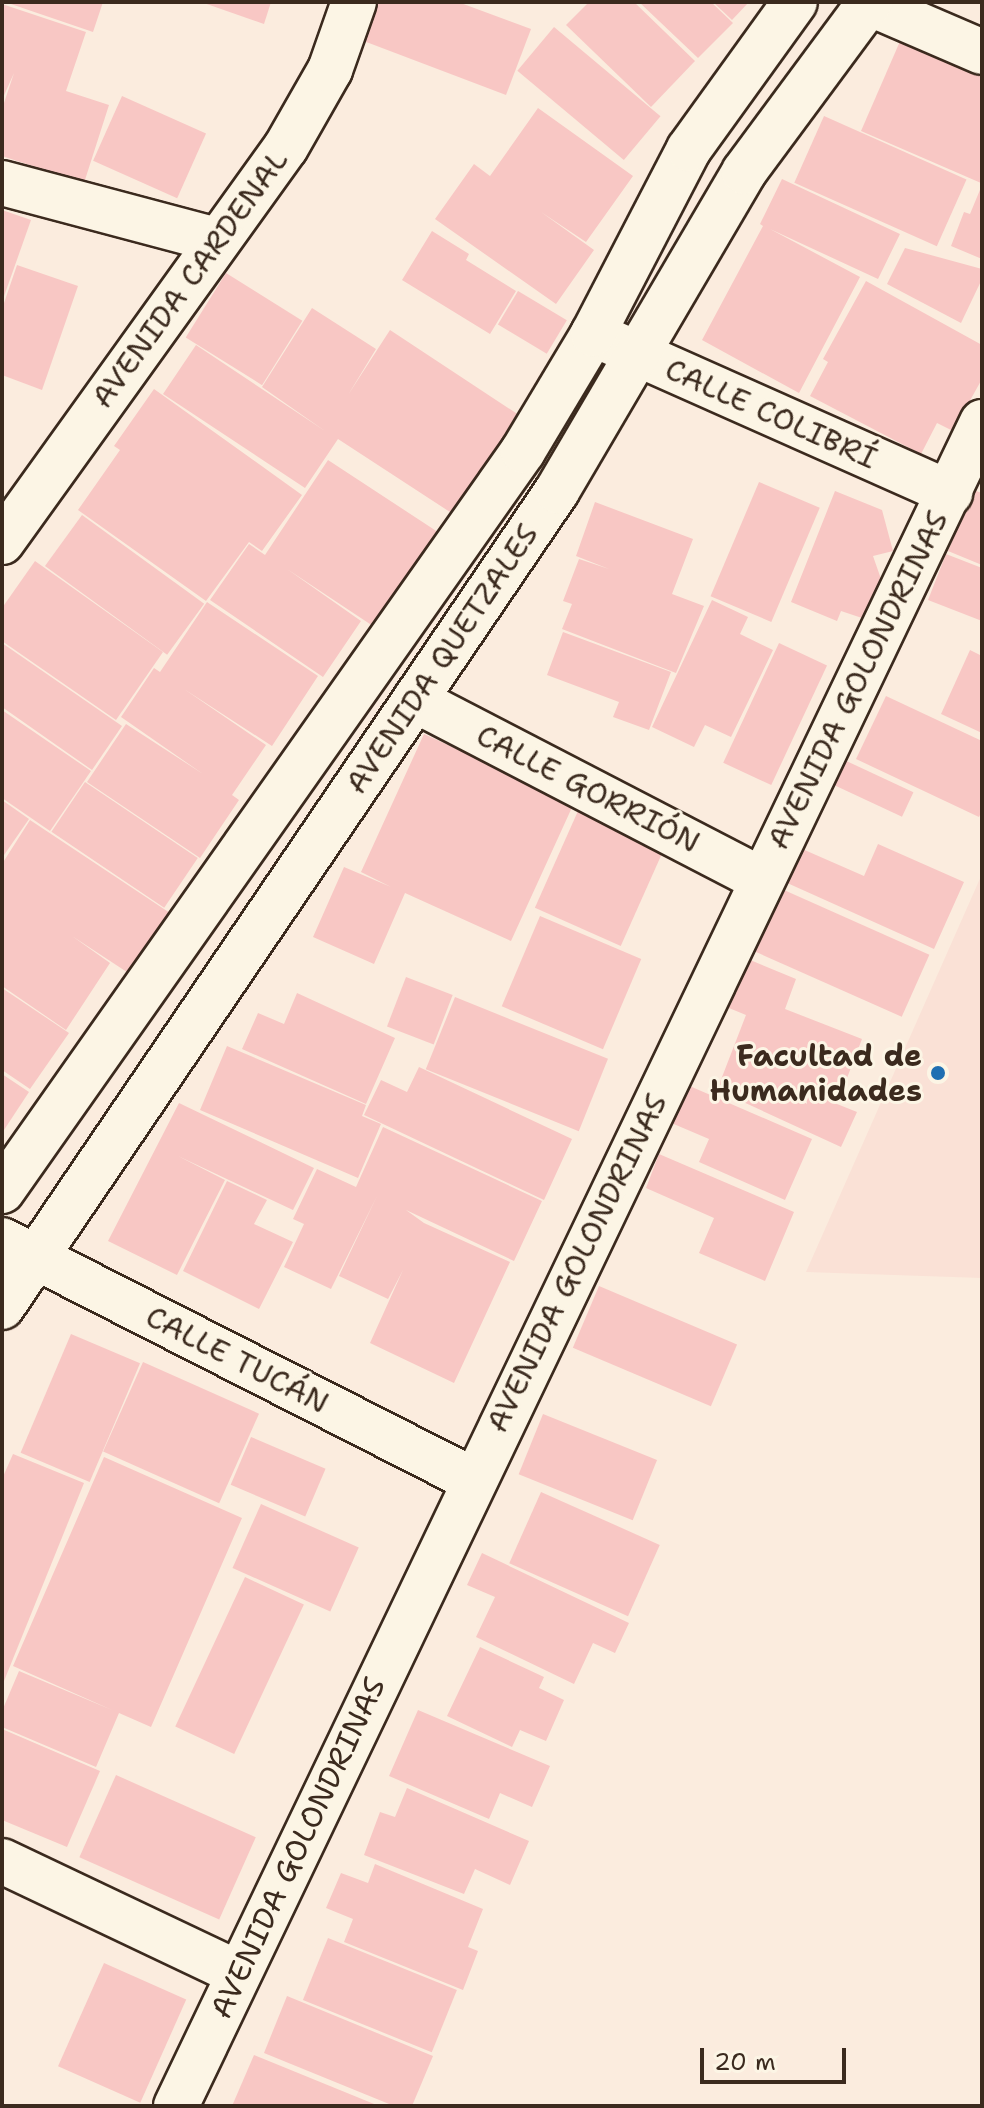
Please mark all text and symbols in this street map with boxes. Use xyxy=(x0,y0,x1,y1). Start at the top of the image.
street label: AVENIDA CARDENAL xyxy=(84,143,296,415)
street label: CALLE COLIBRÍ xyxy=(660,351,882,477)
street label: AVENIDA GOLONDRINAS xyxy=(760,505,956,855)
street label: AVENIDA QUETZALES xyxy=(338,517,546,801)
street label: CALLE GORRIÓN xyxy=(470,717,706,861)
place label: Facultad de Humanidades xyxy=(710,1038,922,1108)
marker: Facultad de Humanidades xyxy=(929,1064,947,1082)
street label: AVENIDA GOLONDRINAS xyxy=(479,1088,675,1438)
street label: CALLE TUCÁN xyxy=(140,1299,334,1421)
street label: AVENIDA GOLONDRINAS xyxy=(203,1672,393,2024)
scale bar xyxy=(704,2032,850,2082)
text: 20 m xyxy=(714,2046,776,2078)

